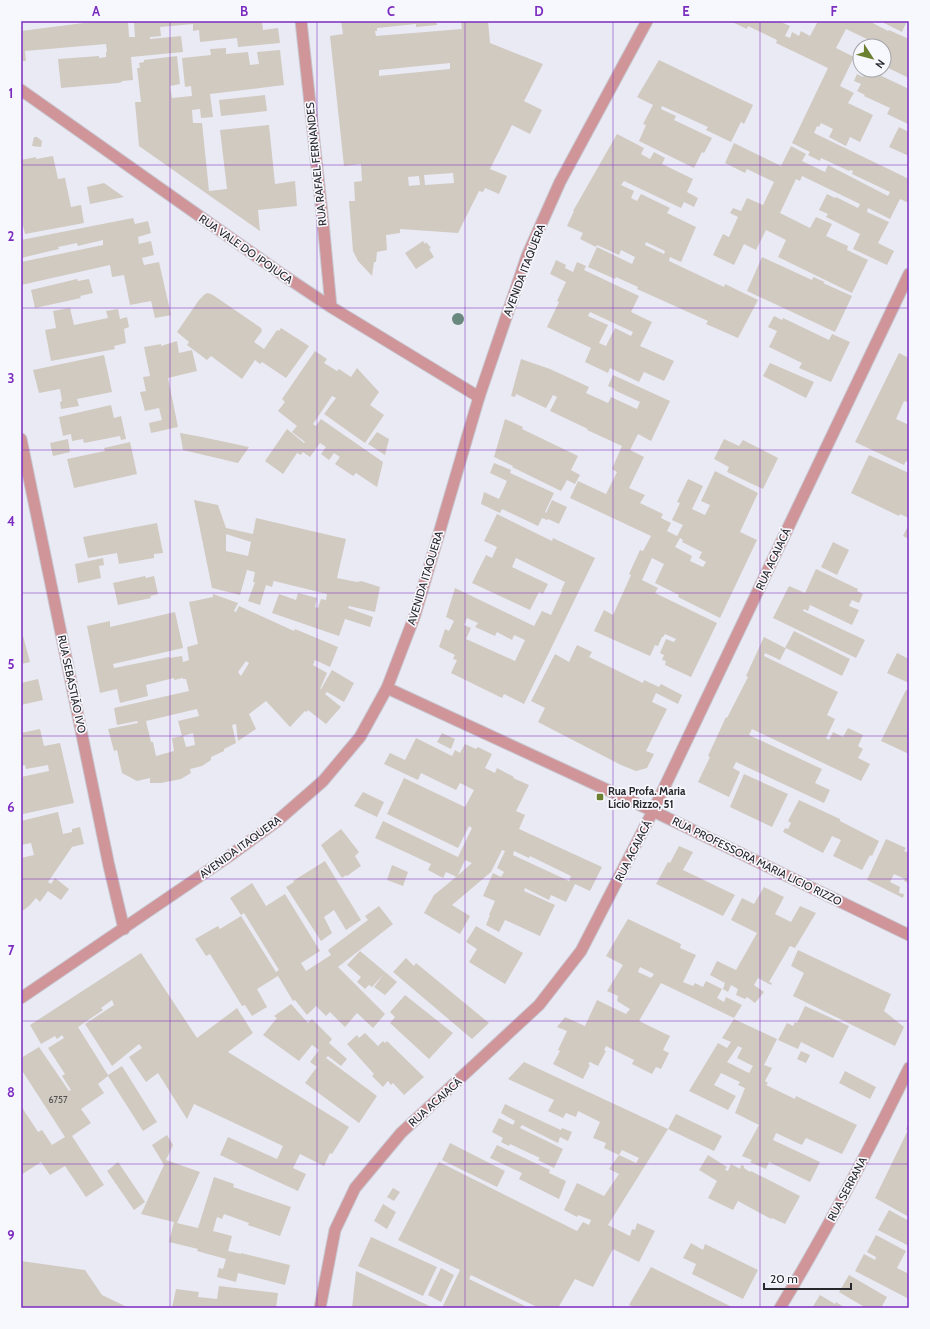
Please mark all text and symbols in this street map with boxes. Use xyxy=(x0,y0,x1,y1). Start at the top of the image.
text: A xyxy=(92,3,101,19)
text: B xyxy=(240,3,248,19)
text: C xyxy=(387,3,395,19)
text: D xyxy=(534,3,544,19)
text: E xyxy=(682,3,690,19)
text: F xyxy=(831,3,838,19)
north arrow xyxy=(852,38,892,78)
text: N xyxy=(872,57,888,71)
text: 1 xyxy=(9,85,13,101)
street label: RUA RAFAEL FERNANDES xyxy=(302,101,329,227)
street label: RUA VALE DO IPOJUCA xyxy=(196,211,296,287)
street label: AVENIDA ITAQUERA xyxy=(500,222,548,318)
text: 2 xyxy=(8,228,15,244)
text: 3 xyxy=(7,370,15,386)
text: 4 xyxy=(7,513,15,529)
street label: RUA ACAIACÁ xyxy=(753,526,794,592)
street label: AVENIDA ITAQUERA xyxy=(404,529,446,627)
street label: RUA SEBASTIÃO IVO xyxy=(55,634,89,735)
text: 5 xyxy=(8,656,15,672)
place label: Rua Profa. Maria Lício Rizzo, 51 xyxy=(608,784,686,811)
marker: Rua Profa. Maria Lício Rizzo, 51 xyxy=(595,792,605,802)
text: 6 xyxy=(7,799,15,815)
street label: AVENIDA ITAQUERA xyxy=(196,813,284,881)
street label: RUA PROFESSORA MARIA LICIO RIZZO xyxy=(670,814,845,909)
street label: RUA ACAIACÁ xyxy=(612,818,655,884)
text: 7 xyxy=(8,942,15,958)
street label: RUA ACAIACÁ xyxy=(405,1074,465,1130)
text: 8 xyxy=(7,1084,15,1100)
house number: 6757 xyxy=(49,1094,68,1105)
street label: RUA SERRANA xyxy=(824,1154,870,1224)
text: 9 xyxy=(7,1227,15,1243)
scale bar xyxy=(764,1265,851,1291)
text: 20 m xyxy=(770,1271,798,1286)

